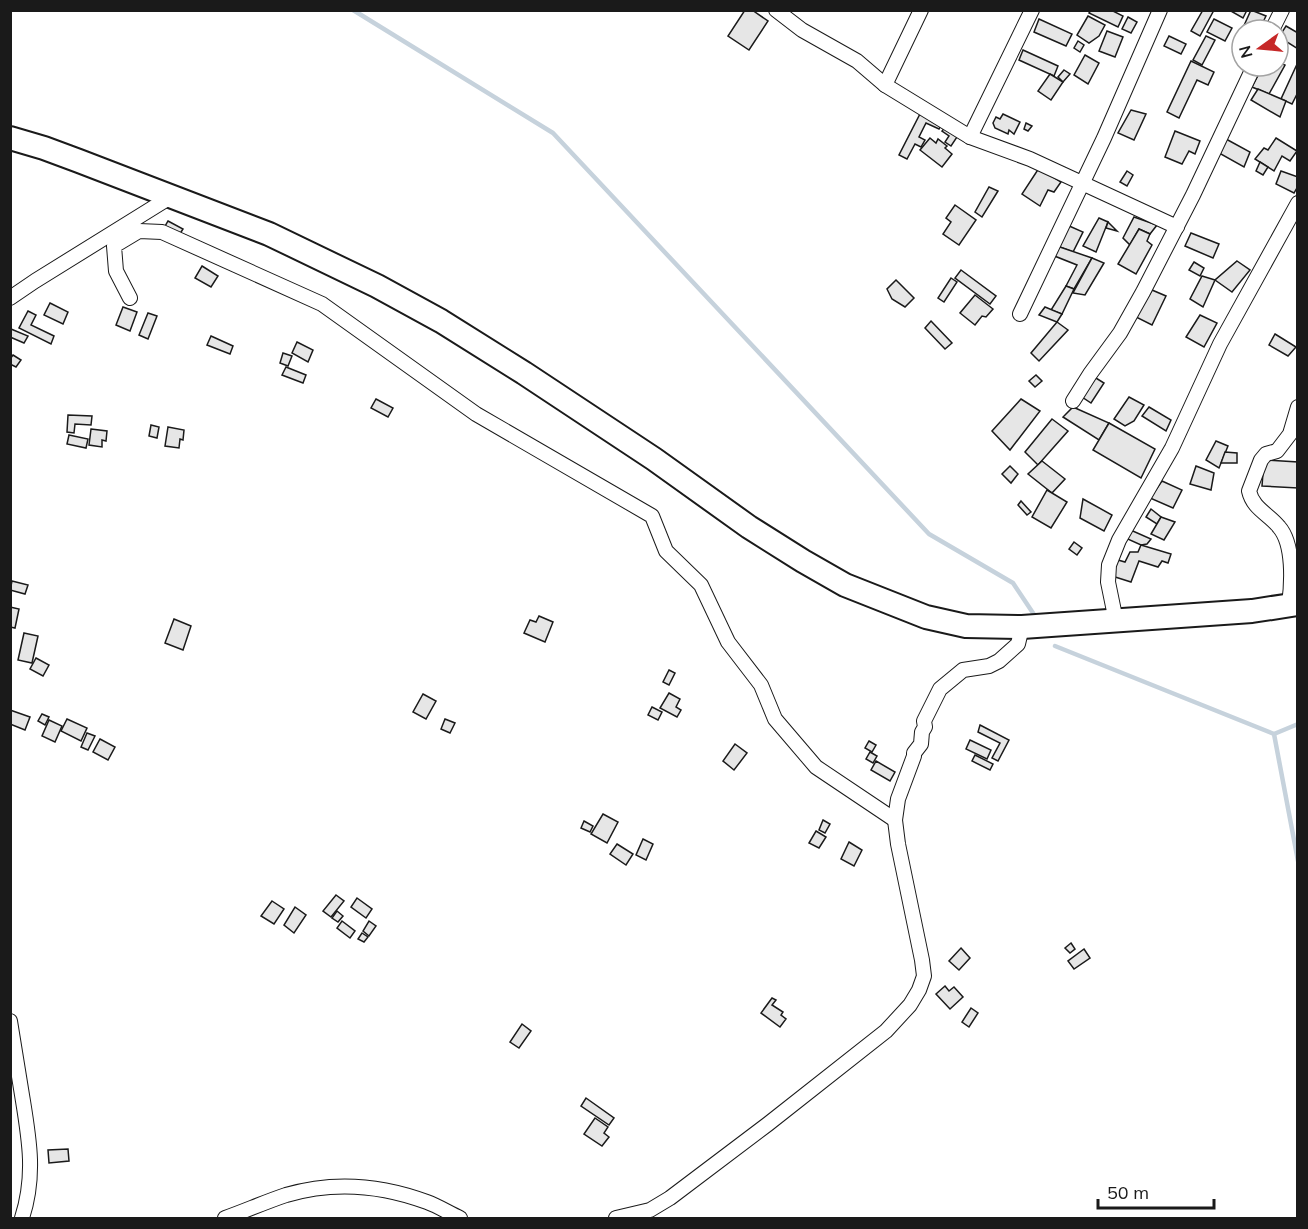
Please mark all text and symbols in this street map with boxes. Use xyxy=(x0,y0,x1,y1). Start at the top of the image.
north arrow xyxy=(1230,18,1290,78)
text: N xyxy=(1234,43,1257,60)
scale bar xyxy=(1098,1172,1214,1210)
text: 50 m xyxy=(1107,1181,1149,1204)

